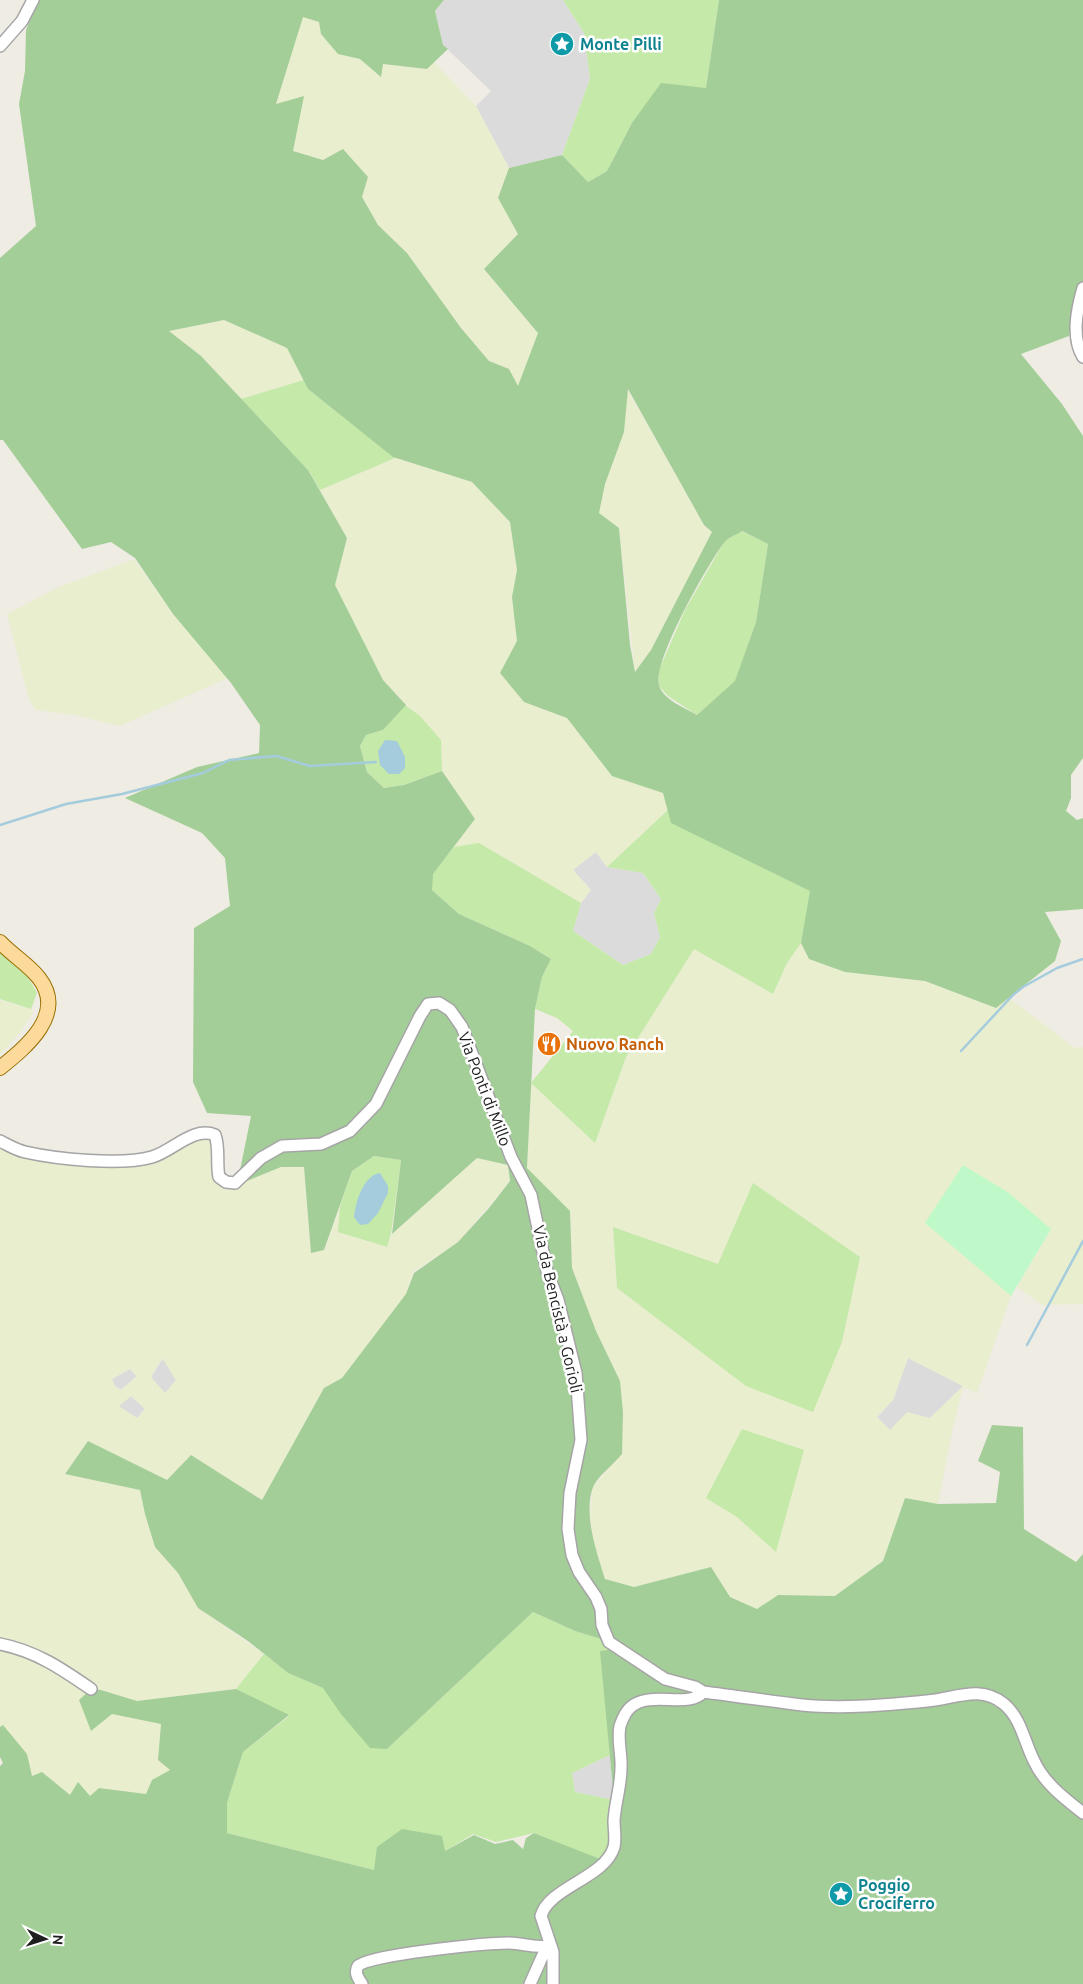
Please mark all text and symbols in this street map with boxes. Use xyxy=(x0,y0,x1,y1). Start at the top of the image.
place icon: Monte Pilli xyxy=(549,31,575,57)
place label: Monte Pilli xyxy=(580,35,662,53)
street label: Via Ponti di Millo xyxy=(455,1029,515,1149)
restaurant icon: Nuovo Ranch xyxy=(536,1031,562,1057)
place label: Nuovo Ranch xyxy=(566,1035,664,1053)
street label: Via da Bencistà a Gorioli xyxy=(530,1223,586,1395)
place label: Poggio Crociferro xyxy=(858,1876,935,1912)
place icon: Poggio Crociferro xyxy=(828,1881,854,1907)
north arrow xyxy=(20,1914,70,1964)
text: N xyxy=(50,1934,66,1946)

